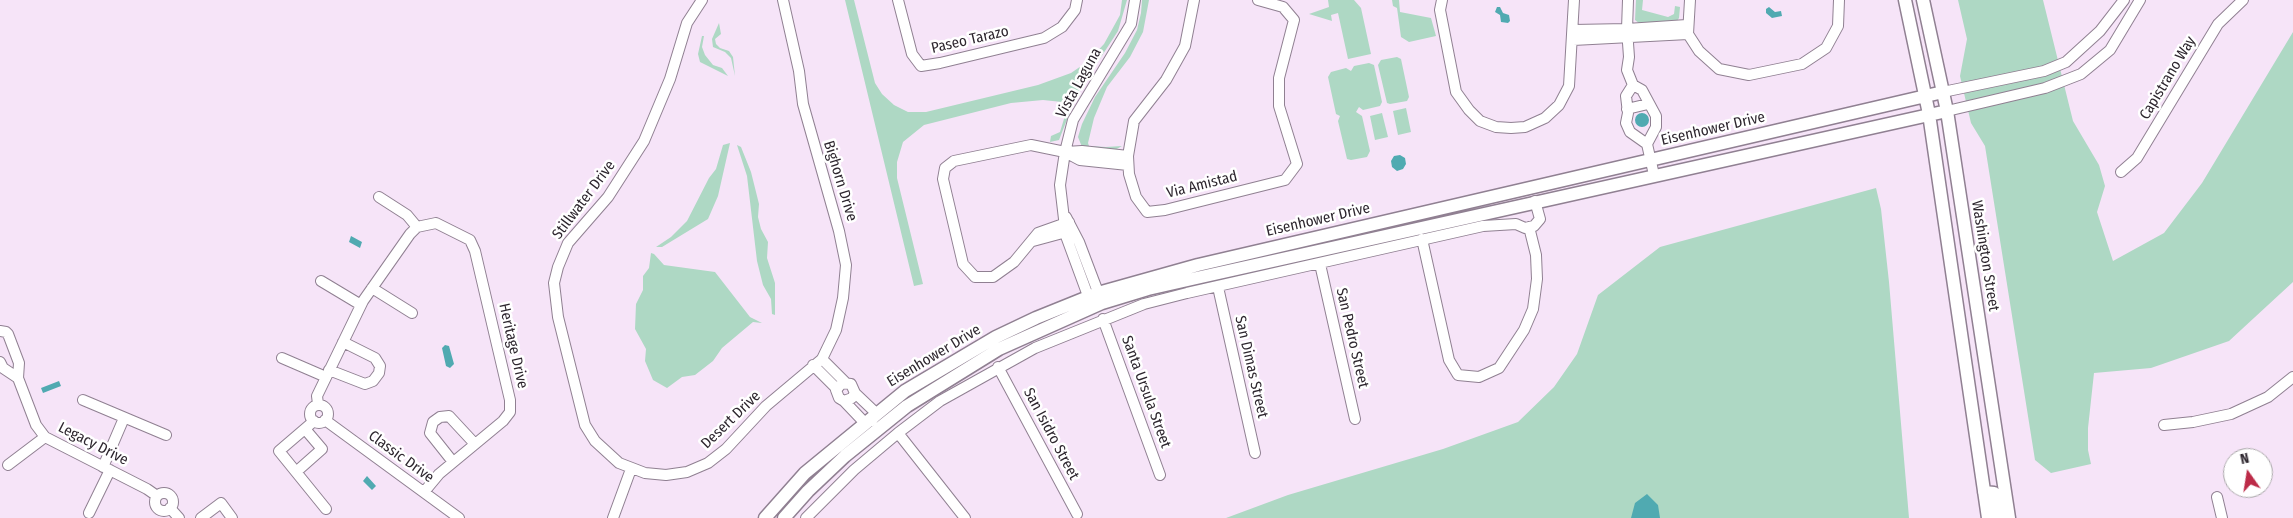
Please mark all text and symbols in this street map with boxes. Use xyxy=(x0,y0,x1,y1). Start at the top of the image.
street label: Paseo Tarazo xyxy=(930,22,1010,58)
street label: Capistrano Way xyxy=(2136,33,2200,123)
street label: Vista Laguna xyxy=(1052,45,1106,121)
street label: Eisenhower Drive xyxy=(1659,108,1767,150)
street label: Bighorn Drive xyxy=(819,139,861,223)
street label: Stillwater Drive xyxy=(549,157,619,243)
street label: Via Amistad xyxy=(1165,168,1239,202)
street label: Eisenhower Drive xyxy=(1264,199,1372,241)
street label: Washington Street xyxy=(1967,199,2003,313)
street label: San Pedro Street xyxy=(1332,286,1372,390)
street label: Heritage Drive xyxy=(494,302,532,390)
street label: San Dimas Street xyxy=(1230,314,1272,420)
street label: Eisenhower Drive xyxy=(884,321,984,391)
street label: Santa Ursula Street xyxy=(1117,333,1175,451)
street label: San Isidro Street xyxy=(1019,385,1083,483)
street label: Desert Drive xyxy=(698,387,764,453)
street label: Legacy Drive xyxy=(55,419,131,469)
street label: Classic Drive xyxy=(365,427,437,487)
north arrow xyxy=(2223,448,2273,498)
text: N xyxy=(2239,450,2251,468)

